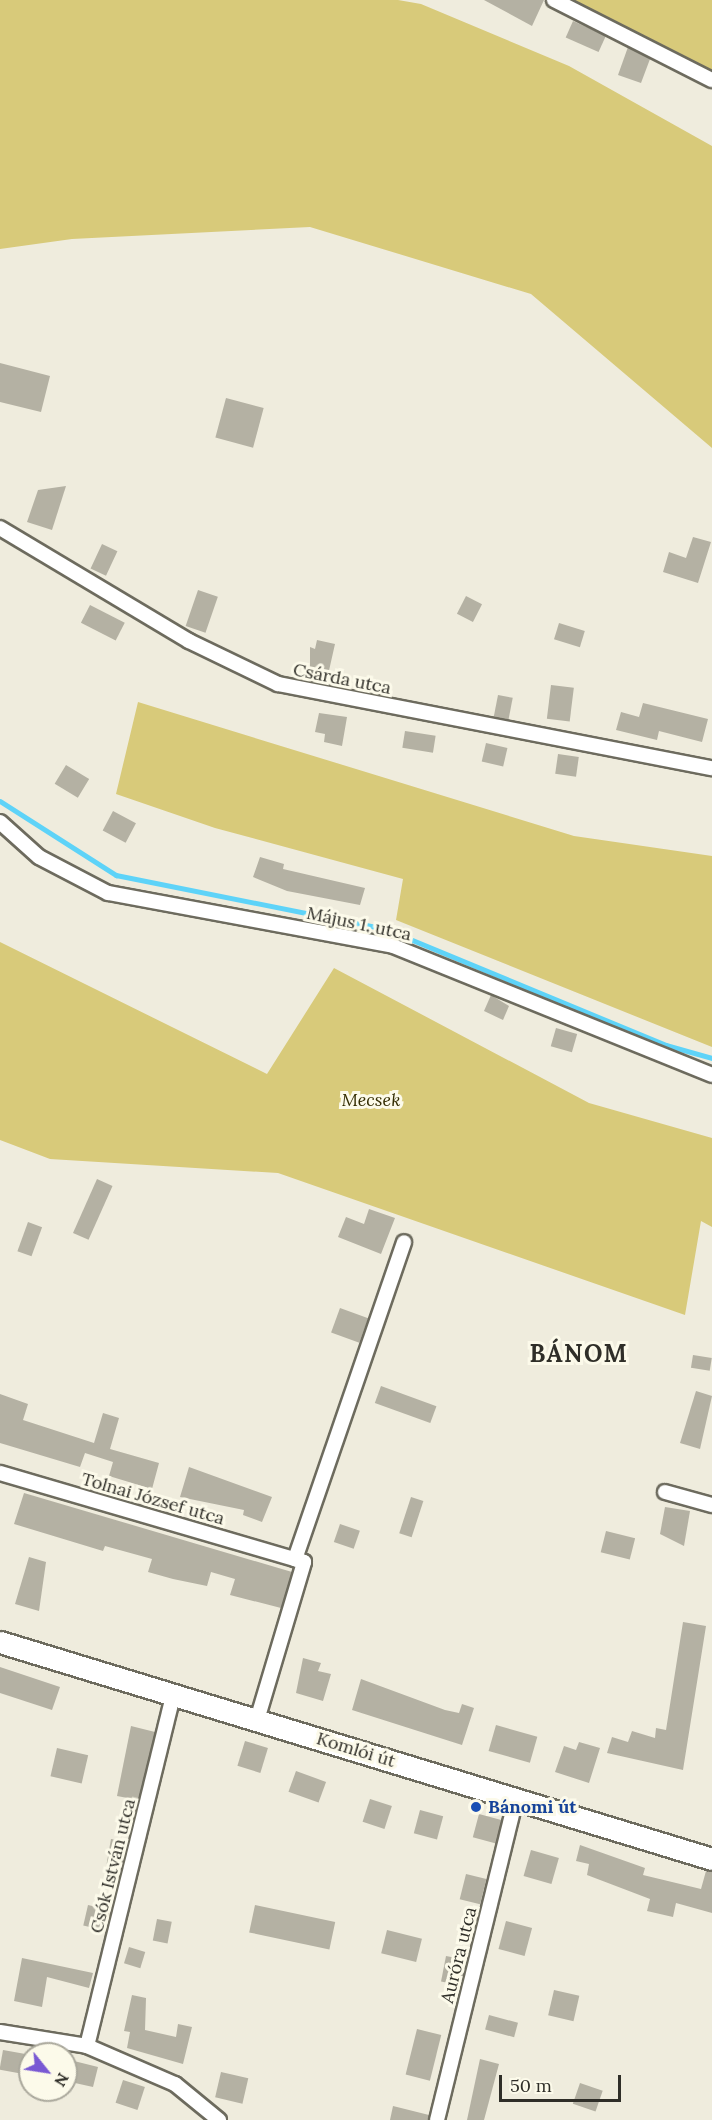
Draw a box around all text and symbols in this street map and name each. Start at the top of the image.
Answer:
street label: Csárda utca [291,659,393,699]
street label: Május 1. utca [305,902,413,946]
park label: Mecsek [341,1089,401,1111]
district label: BÁNOM [530,1340,628,1368]
street label: Tolnai József utca [79,1468,227,1530]
street label: Komlói út [314,1728,398,1772]
place label: Bánomi út [488,1796,577,1818]
street label: Csók István utca [86,1797,140,1935]
marker: Bánomi út [469,1800,483,1814]
street label: Auróra utca [437,1905,481,2005]
north arrow [18,2042,78,2102]
scale bar [502,2063,624,2101]
text: N [50,2070,74,2090]
text: 50 m [510,2074,552,2097]

